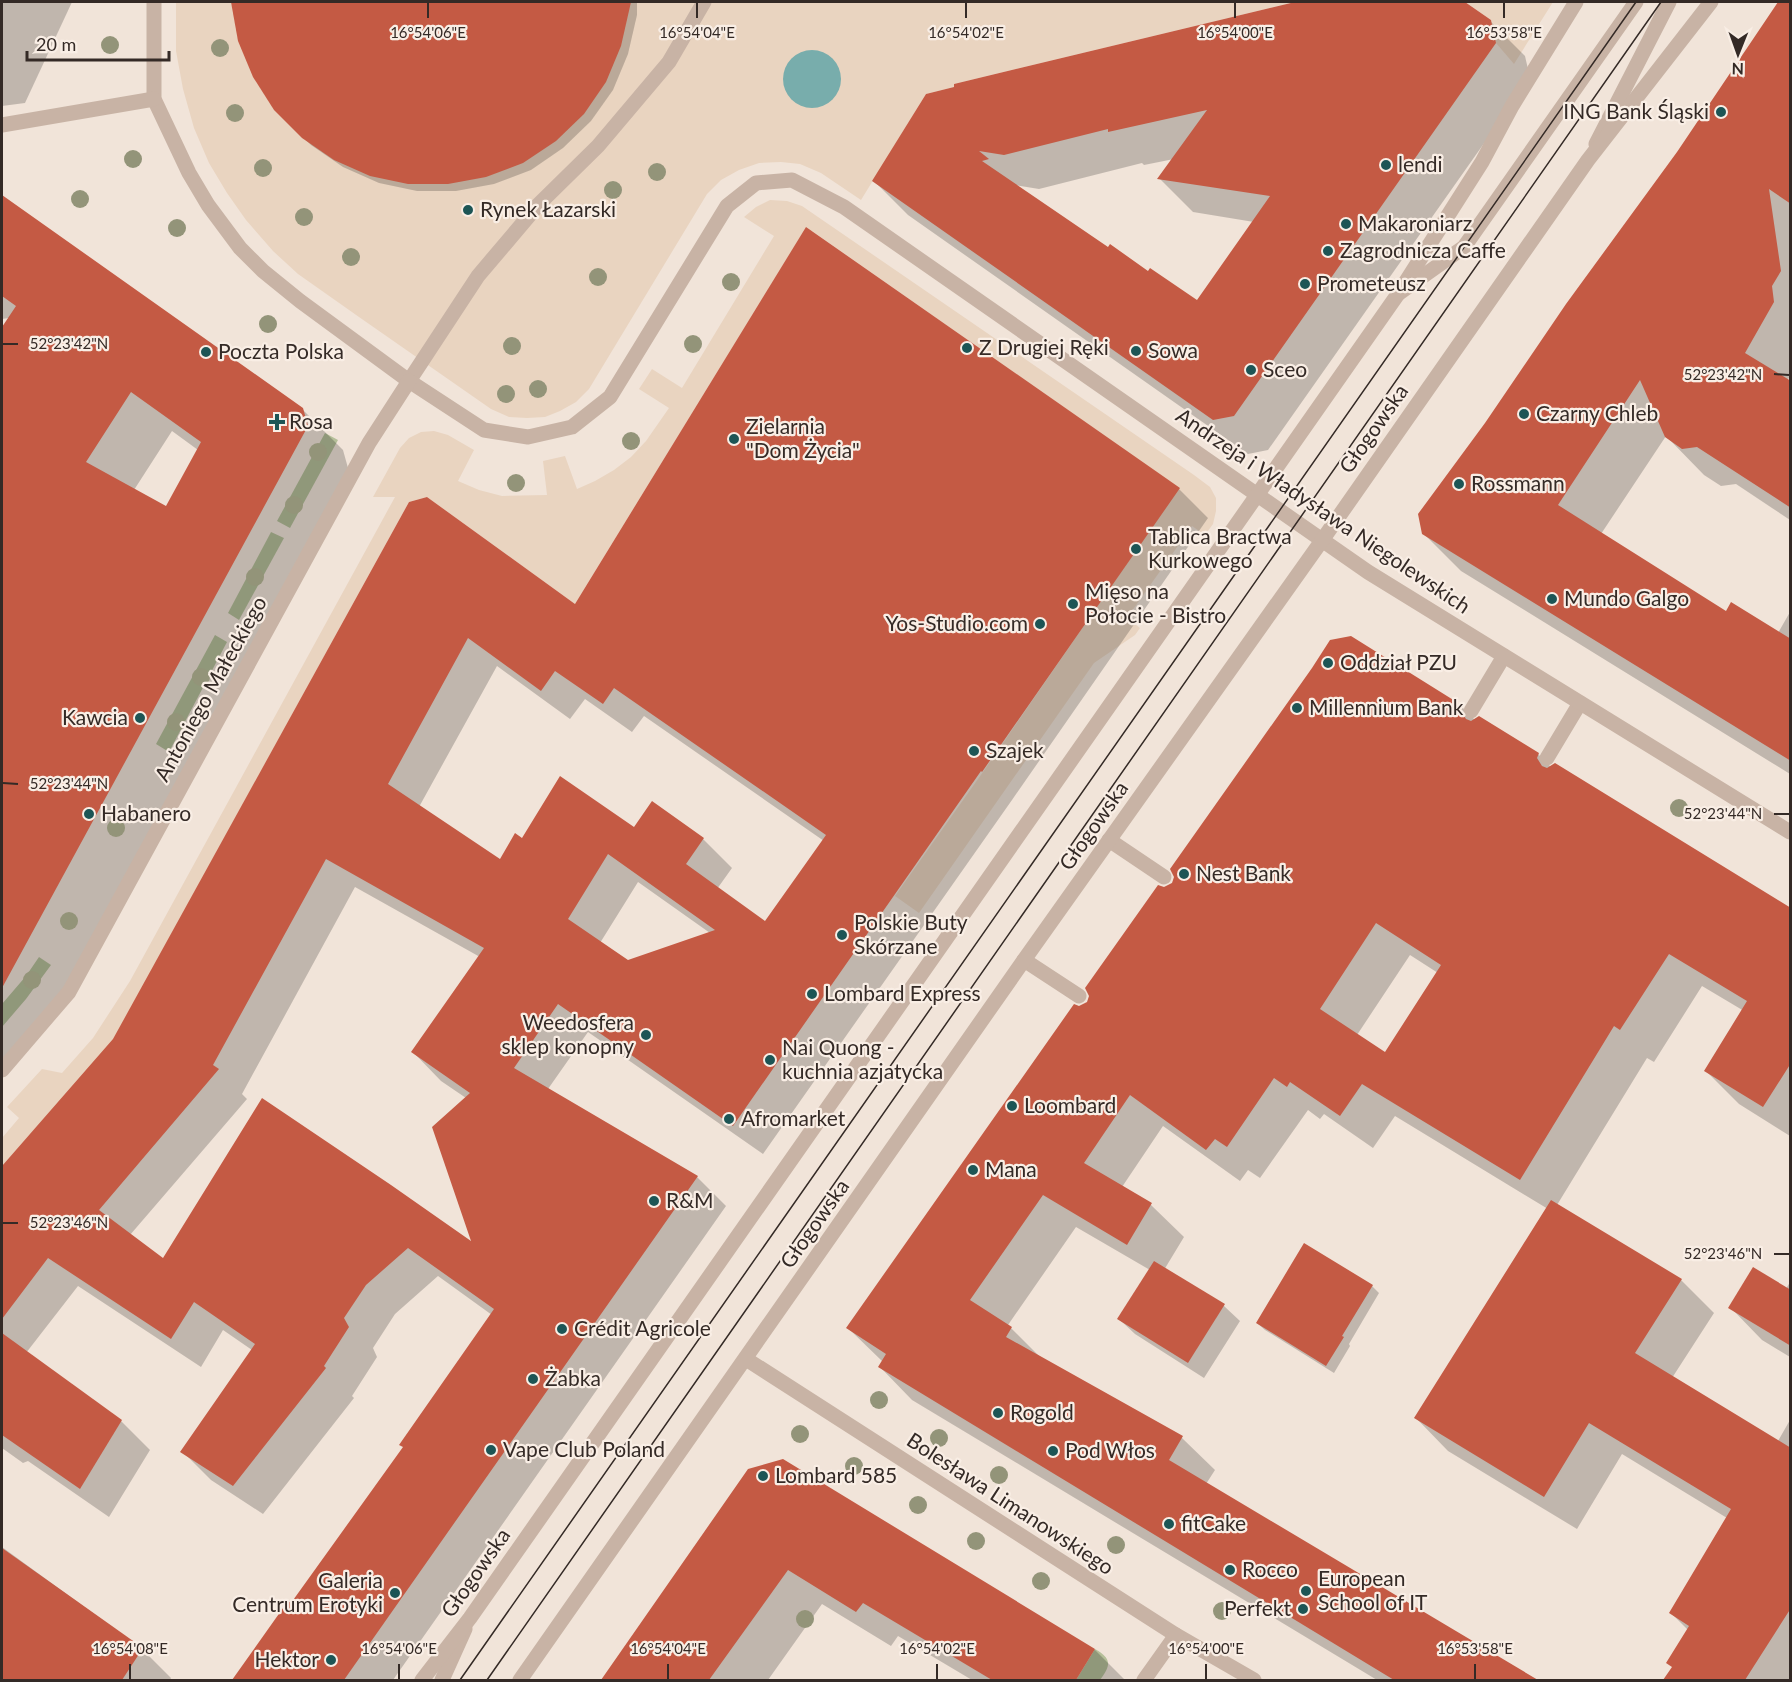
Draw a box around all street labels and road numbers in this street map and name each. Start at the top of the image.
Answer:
street label: Głogowska [1333,379,1412,477]
street label: Andrzeja i Władysława Niegolewskich [1172,402,1476,618]
street label: Antoniego Małeckiego [148,591,271,785]
street label: Głogowska [1053,776,1132,874]
street label: Głogowska [774,1174,853,1272]
street label: Bolesława Limanowskiego [903,1427,1119,1579]
street label: Głogowska [435,1523,514,1621]

